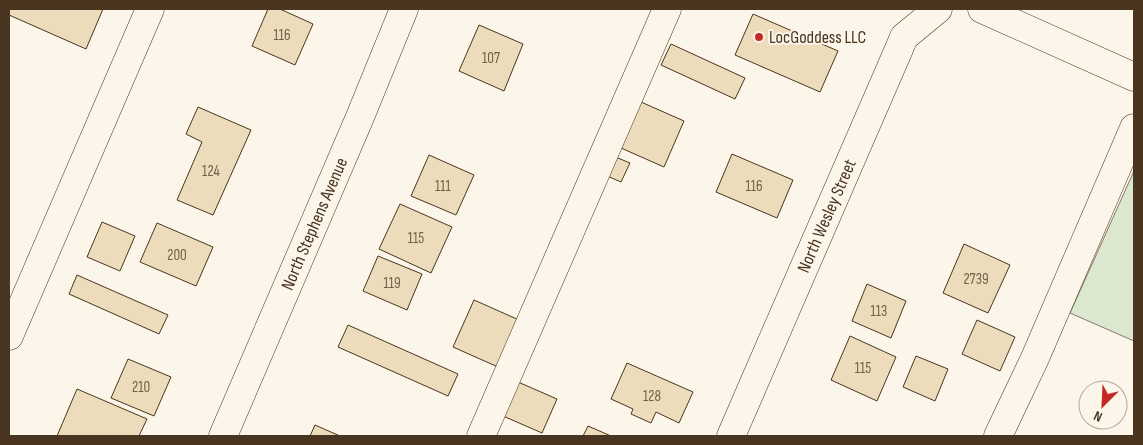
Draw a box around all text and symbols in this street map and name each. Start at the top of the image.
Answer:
house number: 116 [273,26,291,45]
place label: LocGoddess LLC [769,27,866,48]
marker: LocGoddess LLC [753,31,765,43]
house number: 107 [482,49,500,68]
street label: North Stephens Avenue [277,155,352,293]
street label: North Wesley Street [793,156,861,276]
house number: 124 [202,162,220,181]
house number: 111 [435,177,452,196]
house number: 116 [745,177,763,196]
house number: 115 [408,229,424,248]
house number: 200 [167,246,187,265]
house number: 2739 [963,270,989,289]
house number: 119 [383,274,401,293]
house number: 113 [871,302,887,321]
house number: 115 [855,359,871,378]
house number: 210 [132,378,150,397]
north arrow [1078,380,1128,430]
house number: 128 [643,387,661,406]
text: N [1091,407,1105,426]

